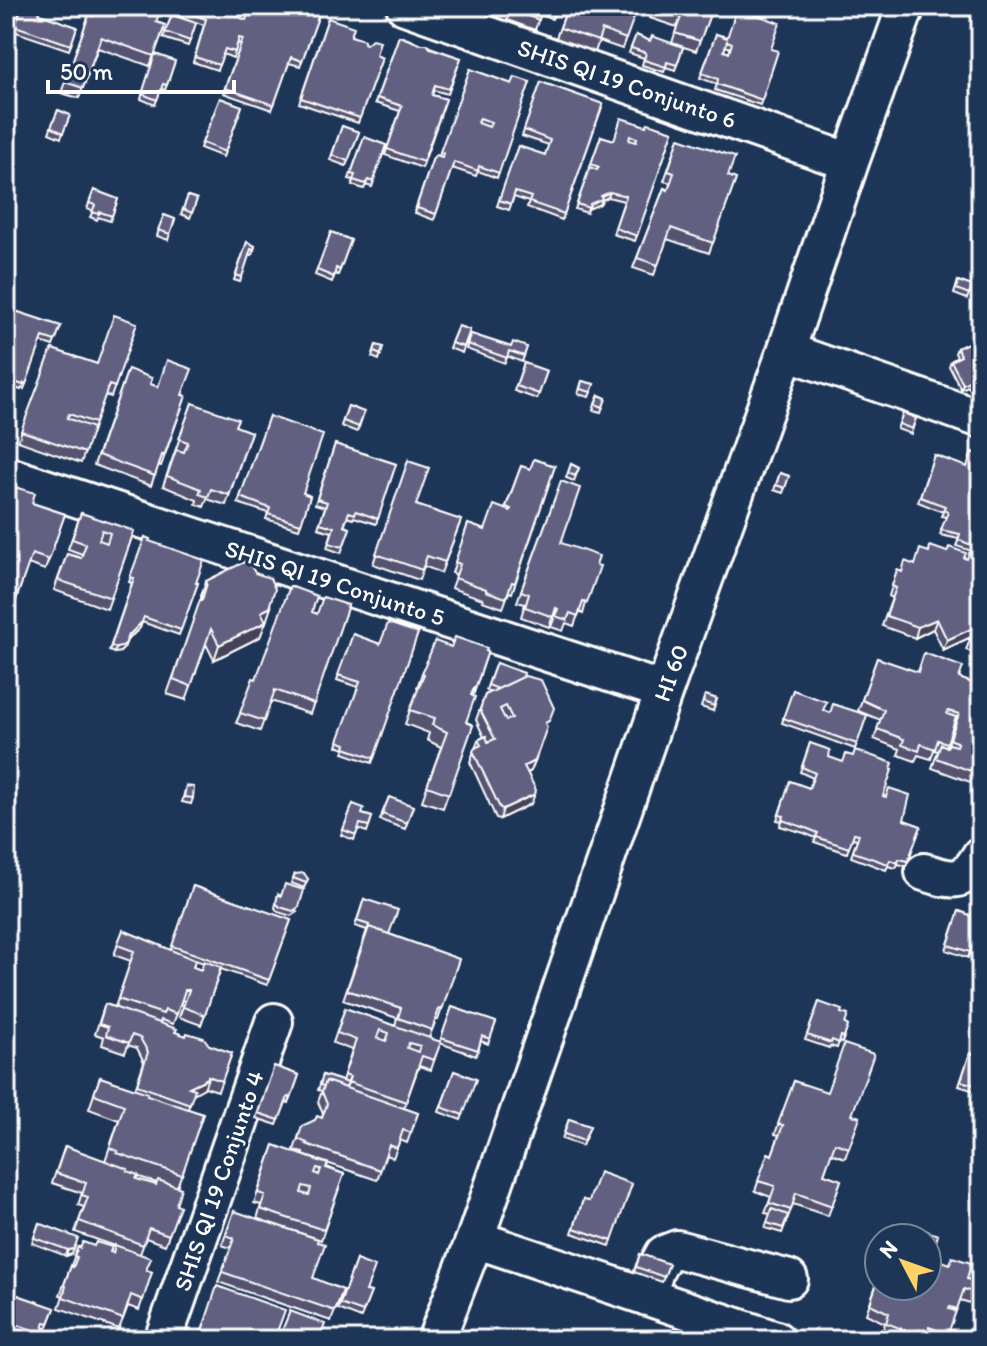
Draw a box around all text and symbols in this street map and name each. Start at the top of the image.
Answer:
street label: SHIS QI 19 Conjunto 6 [514,32,740,135]
scale bar [48,44,234,94]
text: 50 m [60,57,113,86]
street label: SHIS QI 19 Conjunto 5 [222,533,449,632]
street label: HI 60 [647,640,694,705]
street label: SHIS QI 19 Conjunto 4 [167,1067,270,1295]
north arrow [863,1222,943,1302]
text: N [873,1235,903,1264]

